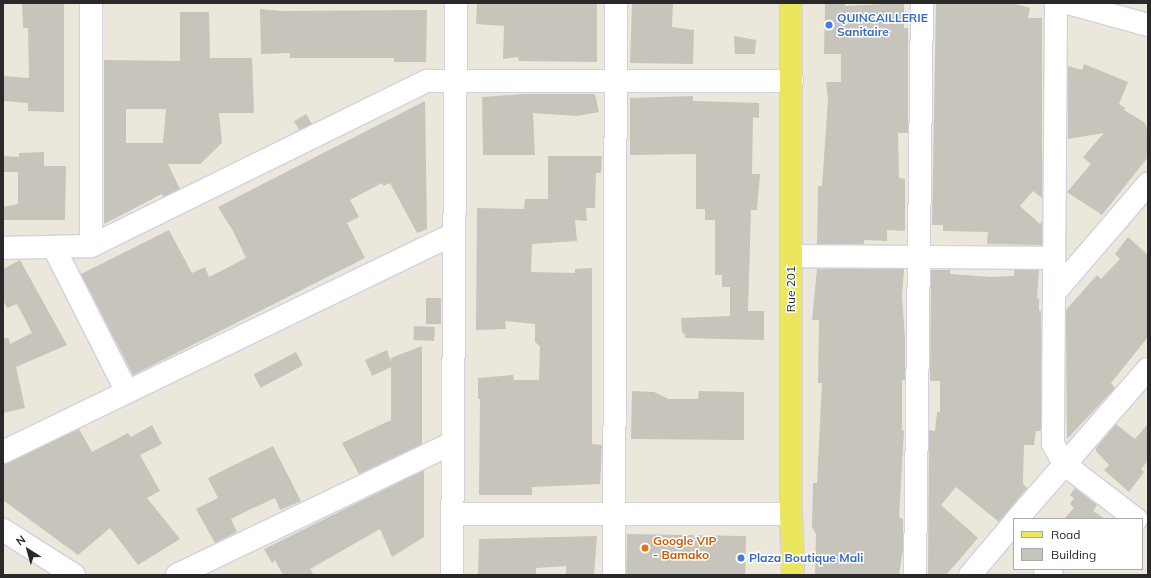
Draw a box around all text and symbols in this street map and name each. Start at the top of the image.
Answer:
place label: QUINCAILLERIE Sanitaire [837,11,928,39]
marker: QUINCAILLERIE Sanitaire [824,20,834,30]
street label: Rue 201 [784,266,798,312]
legend [1013,518,1143,570]
text: Road [1051,527,1080,542]
north arrow [8,530,48,570]
text: N [13,532,28,549]
place label: Google VIP - Bamako [653,534,717,562]
marker: Google VIP - Bamako [640,543,650,553]
text: Building [1051,547,1096,562]
place label: Plaza Boutique Mali [749,551,863,565]
marker: Plaza Boutique Mali [736,553,746,563]

